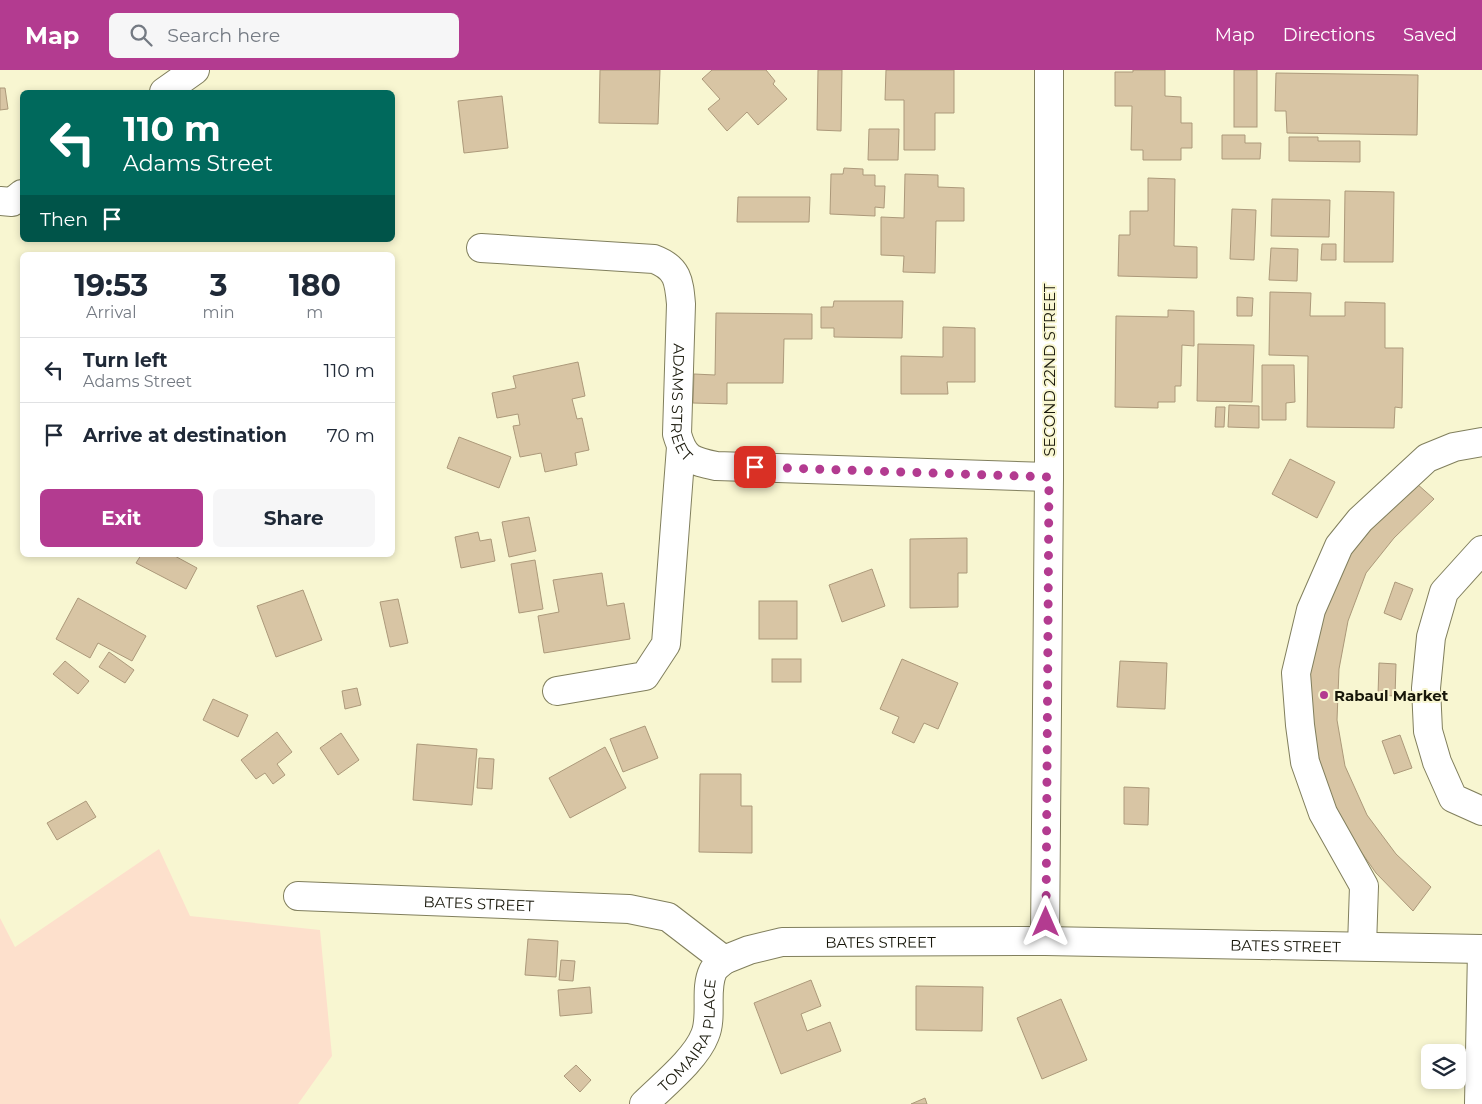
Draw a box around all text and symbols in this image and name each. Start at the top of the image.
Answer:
search box [109,13,459,58]
text: Map [25,21,79,50]
icon: search [127,21,155,49]
text: Search here [167,24,280,47]
text: Map [1215,24,1255,46]
text: Directions [1283,24,1375,46]
text: Saved [1403,24,1457,46]
text: 110 m [123,107,221,150]
icon: left [40,110,105,175]
text: Adams Street [123,150,273,177]
icon: arrive [98,205,126,233]
text: Then [40,208,88,231]
text: 19:53 [74,267,148,304]
text: 3 [210,267,228,304]
text: 180 [289,267,341,304]
street label: SECOND 22ND STREET [1040,283,1059,457]
text: Arrival [86,303,137,322]
text: min [203,303,235,322]
text: m [306,303,323,322]
street label: ADAMS STREET [668,343,697,465]
text: Turn left [83,349,168,372]
icon: left [40,356,68,384]
text: 110 m [324,359,375,382]
text: Adams Street [83,372,192,391]
icon: arrive [40,421,68,449]
text: Arrive at destination [83,424,287,447]
text: 70 m [326,424,375,447]
pin [734,446,776,488]
icon: arrive [741,453,769,481]
button: Exit [40,489,203,547]
button: Share [213,489,375,547]
place label: Rabaul Market [1334,686,1449,705]
marker: Rabaul Market [1318,689,1330,701]
street label: BATES STREET [423,891,535,915]
position arrow [1019,895,1071,947]
street label: BATES STREET [825,932,936,951]
street label: BATES STREET [1230,935,1341,956]
street label: TOMAIRA PLACE [654,977,719,1096]
map controls [1421,1044,1466,1089]
button: layers [1421,1044,1466,1089]

